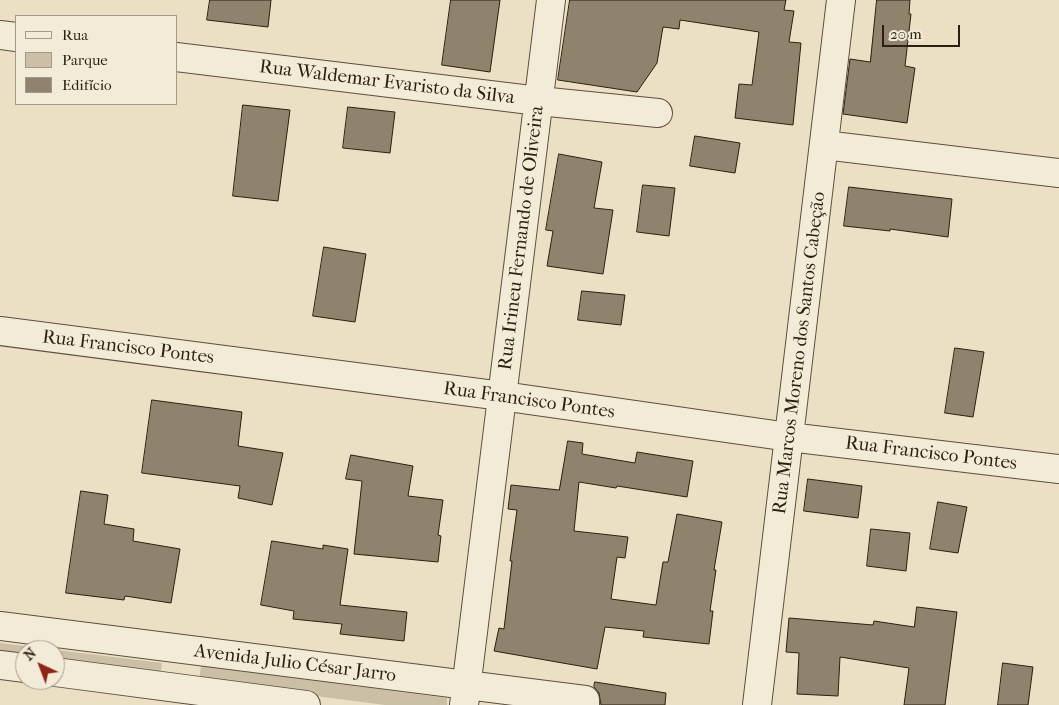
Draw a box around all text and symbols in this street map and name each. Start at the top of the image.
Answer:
legend [15,15,178,105]
scale bar [884,15,962,47]
text: 20 m [890,25,922,43]
text: Rua [62,26,88,44]
text: Parque [62,51,108,69]
street label: Rua Waldemar Evaristo da Silva [258,56,516,110]
text: Edifício [62,76,112,94]
street label: Rua Irineu Fernando de Oliveira [494,105,550,371]
street label: Rua Marcos Moreno dos Santos Cabeção [769,190,831,516]
street label: Rua Francisco Pontes [41,326,215,370]
street label: Rua Francisco Pontes [442,378,616,424]
street label: Rua Francisco Pontes [844,432,1018,476]
north arrow [15,640,65,690]
street label: Avenida Julio César Jarro [193,640,397,688]
text: N [20,645,40,664]

